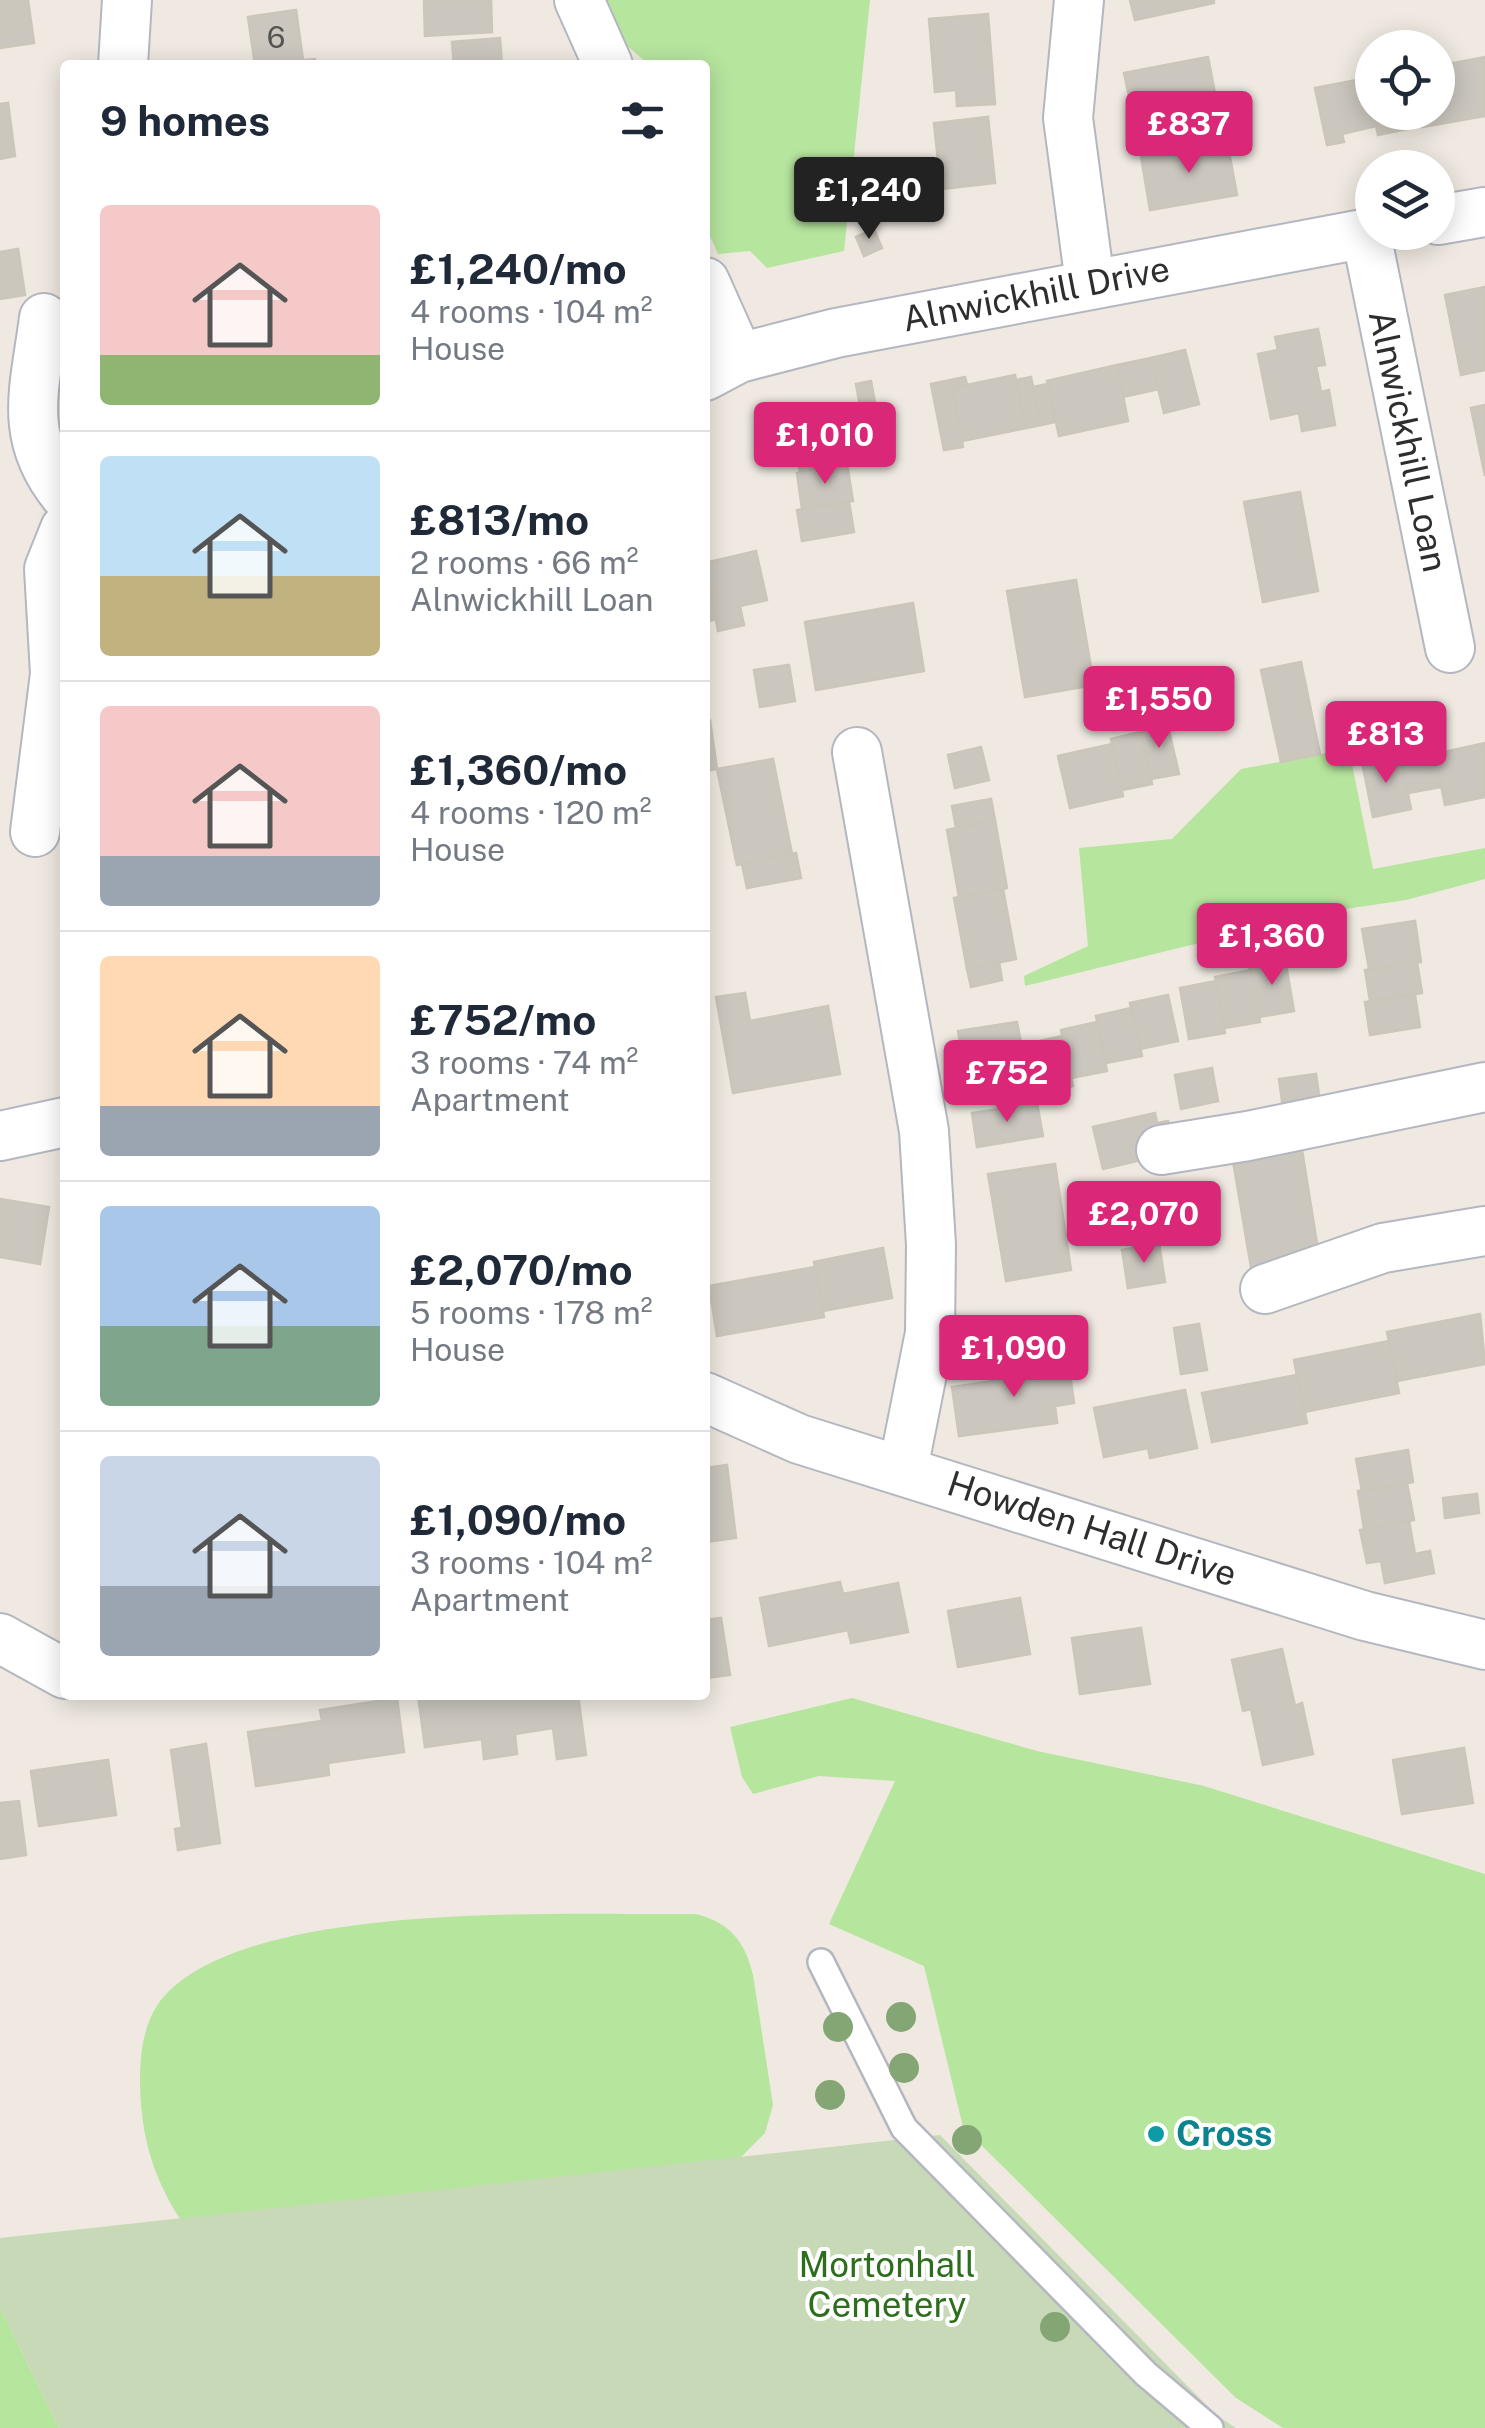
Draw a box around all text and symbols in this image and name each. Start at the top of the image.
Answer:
house number: 6 [267,19,285,55]
map controls [1355,30,1455,250]
button: locate [1355,30,1455,130]
pin: £837 [1130,91,1248,176]
icon: filters [615,93,670,148]
text: 9 homes [100,96,270,145]
text: £837 [1148,105,1230,142]
button: layers [1355,150,1455,250]
pin: £1,240 [788,157,950,242]
text: £1,240 [816,171,922,208]
text: £1,240/mo [410,244,627,293]
icon: home [180,245,300,365]
street label: Alnwickhill Drive [899,248,1173,340]
text: 4 rooms · 104 m² [410,293,653,330]
street label: Alnwickhill Loan [1361,306,1456,575]
text: House [410,330,505,367]
pin: £1,010 [744,402,906,487]
text: £1,010 [776,416,874,453]
text: £813/mo [410,495,589,544]
icon: home [180,496,300,616]
text: 2 rooms · 66 m² [410,544,638,581]
text: Alnwickhill Loan [410,581,653,618]
pin: £1,550 [1078,666,1240,751]
text: £1,550 [1105,680,1213,717]
pin: £813 [1327,701,1445,786]
text: £813 [1347,715,1425,752]
text: £1,360/mo [410,745,627,794]
icon: home [180,746,300,866]
text: 4 rooms · 120 m² [410,794,652,831]
text: House [410,831,505,868]
pin: £1,360 [1191,903,1353,988]
text: £1,360 [1219,917,1325,954]
text: £752/mo [410,995,596,1044]
icon: home [180,996,300,1116]
pin: £752 [948,1040,1066,1125]
text: 3 rooms · 74 m² [410,1044,638,1081]
text: £752 [966,1054,1048,1091]
text: Apartment [410,1081,570,1118]
pin: £2,070 [1063,1181,1225,1266]
text: £2,070 [1089,1195,1199,1232]
text: £2,070/mo [410,1245,633,1294]
icon: home [180,1246,300,1366]
text: 5 rooms · 178 m² [410,1294,653,1331]
pin: £1,090 [933,1315,1095,1400]
text: £1,090 [961,1329,1067,1366]
text: House [410,1331,505,1368]
street label: Howden Hall Drive [942,1462,1242,1595]
text: £1,090/mo [410,1495,626,1544]
icon: home [180,1496,300,1616]
text: 3 rooms · 104 m² [410,1544,653,1581]
text: Apartment [410,1581,570,1618]
place label: Cross [1176,2113,1272,2154]
marker: Cross [1145,2123,1167,2145]
park label: Mortonhall Cemetery [798,2244,976,2325]

